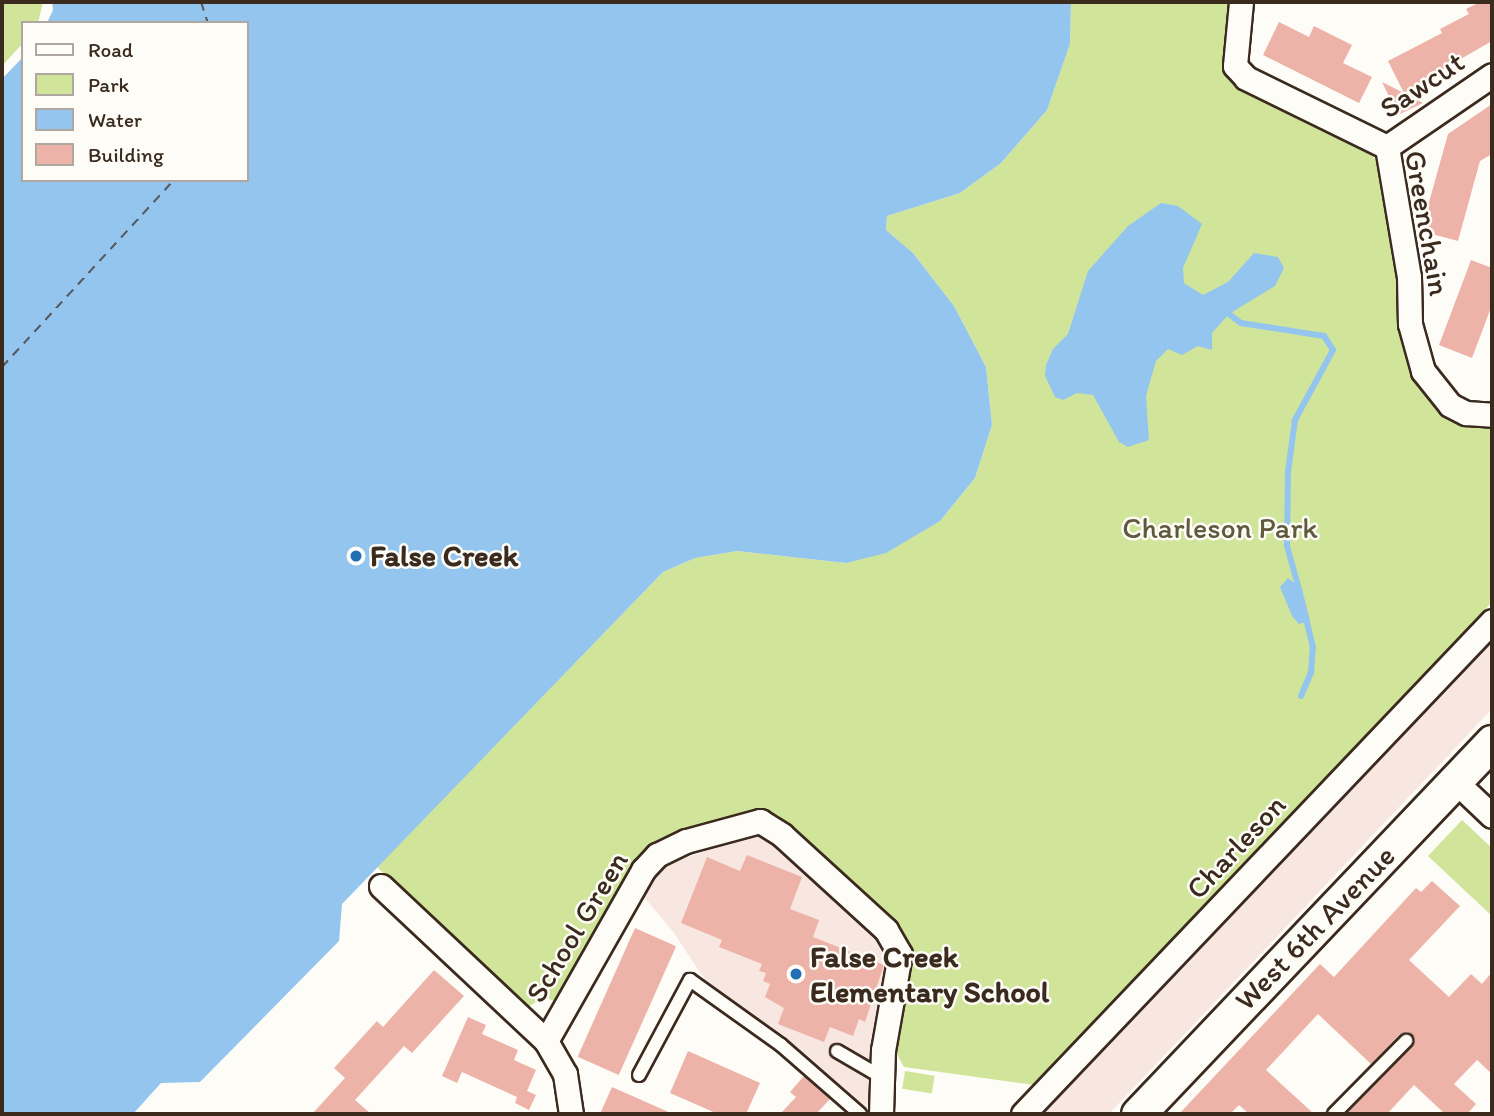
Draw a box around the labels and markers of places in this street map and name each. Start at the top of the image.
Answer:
place label: False Creek [370,538,518,574]
marker: False Creek [348,548,364,564]
place label: False Creek Elementary School [810,939,1049,1010]
marker: False Creek Elementary School [788,966,804,982]

